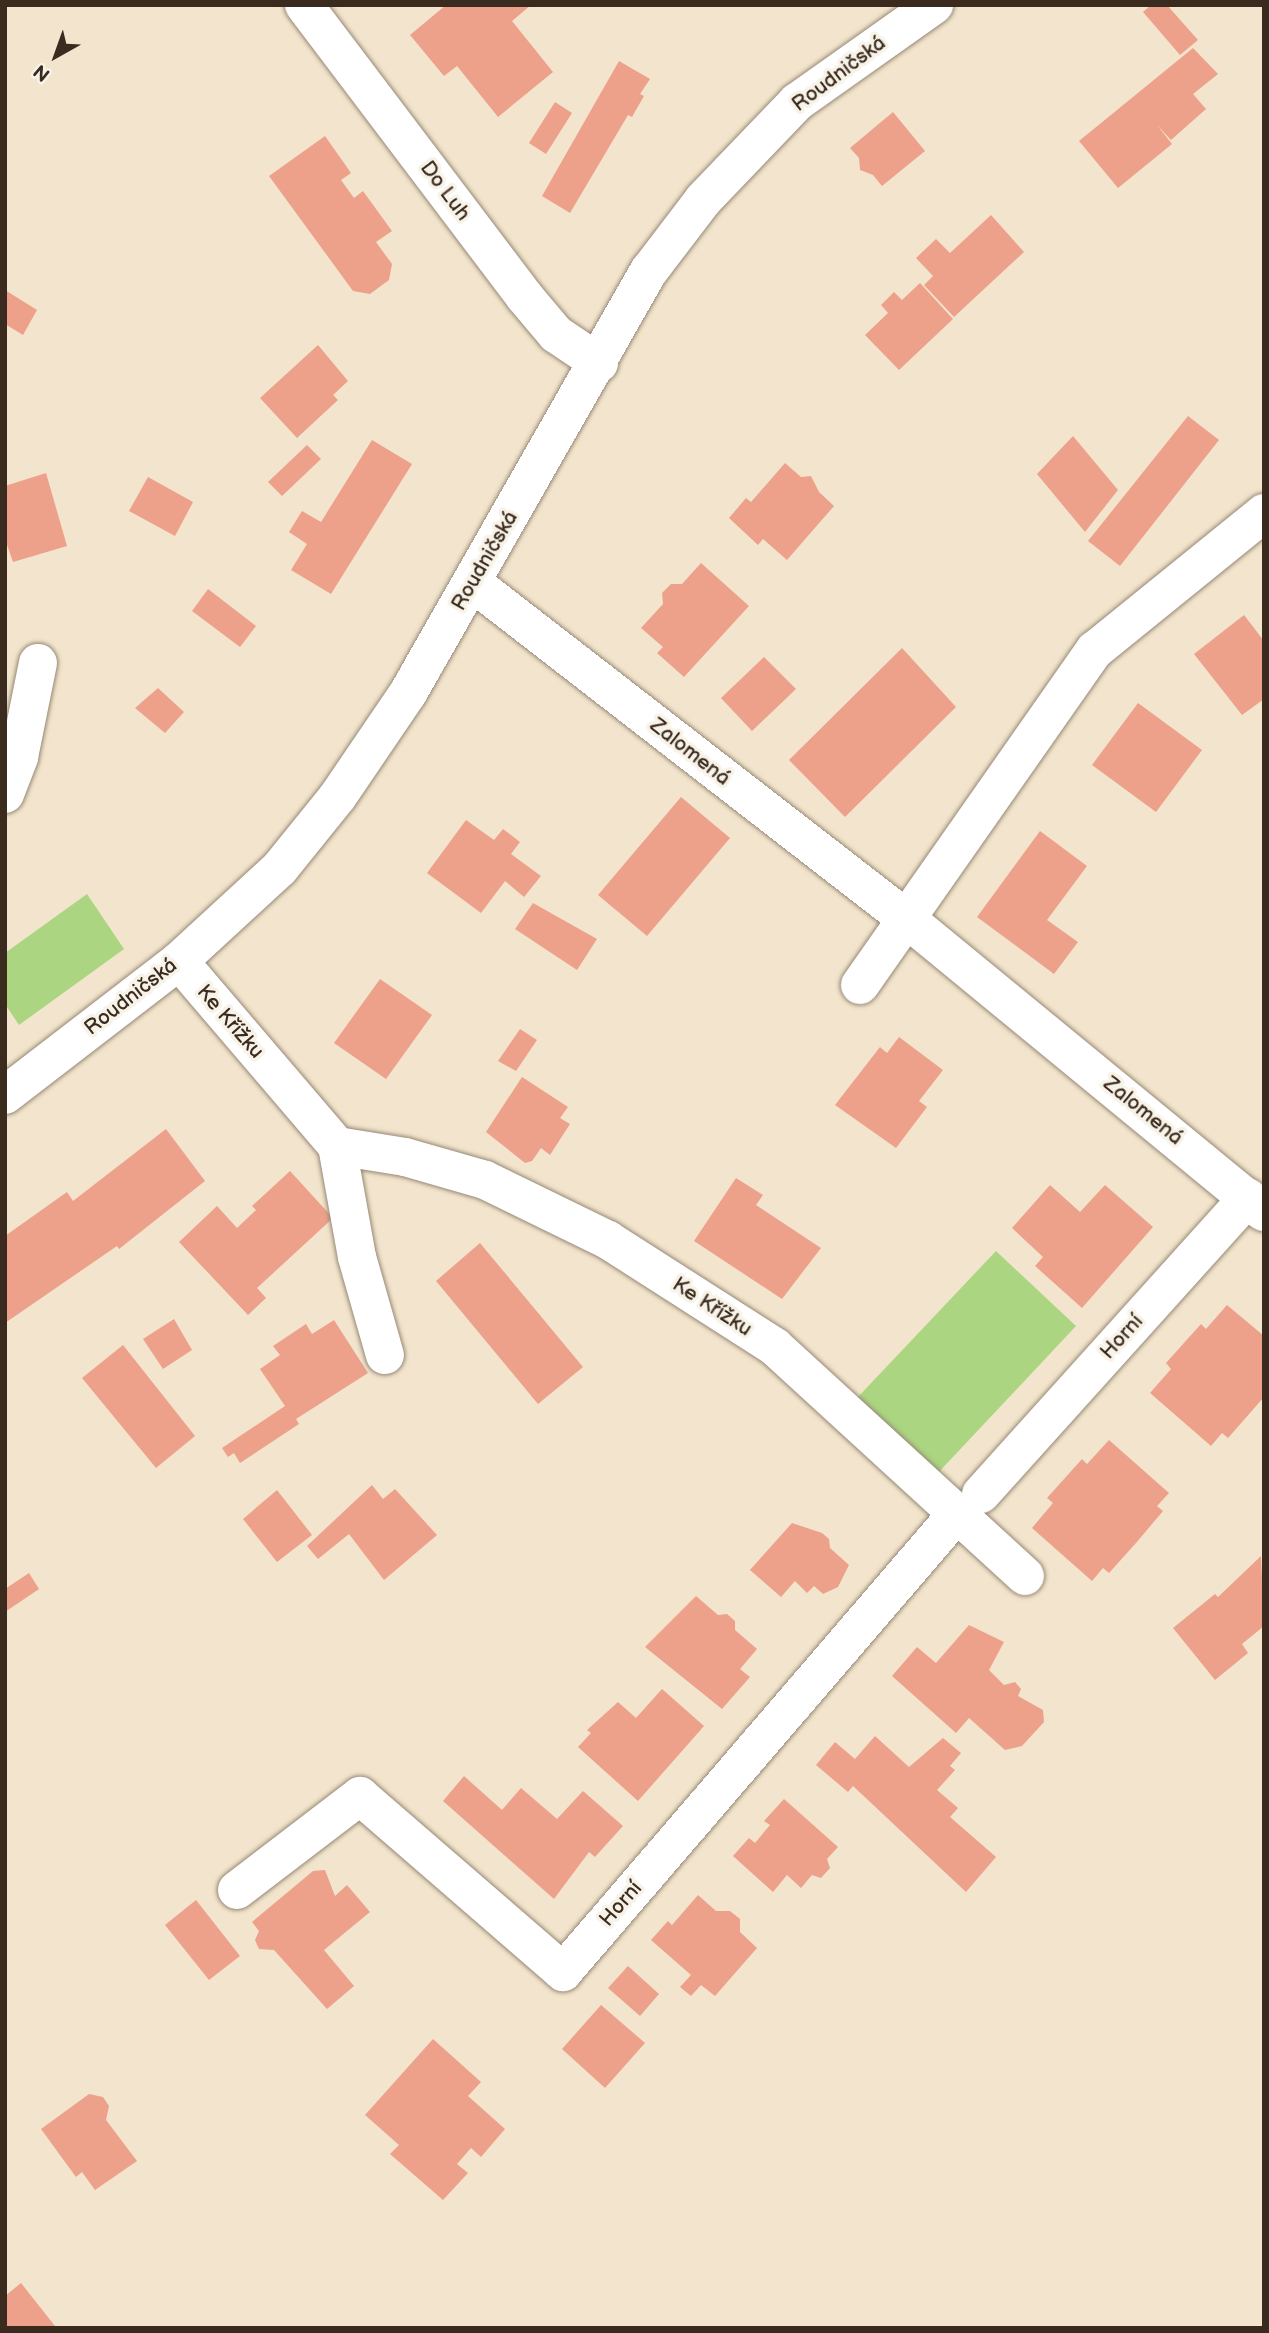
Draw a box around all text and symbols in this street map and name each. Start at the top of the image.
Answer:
north arrow [21,21,91,91]
street label: Roudničská [787,31,891,117]
text: N [29,59,55,86]
street label: Do Luh [414,156,476,226]
street label: Roudničská [446,507,524,615]
street label: Zalomená [645,713,735,791]
street label: Roudničská [80,953,182,1041]
street label: Ke Křížku [191,980,269,1064]
street label: Zalomená [1098,1071,1188,1151]
street label: Ke Křížku [668,1272,756,1342]
street label: Horní [1095,1309,1149,1365]
street label: Horní [595,1876,647,1932]

